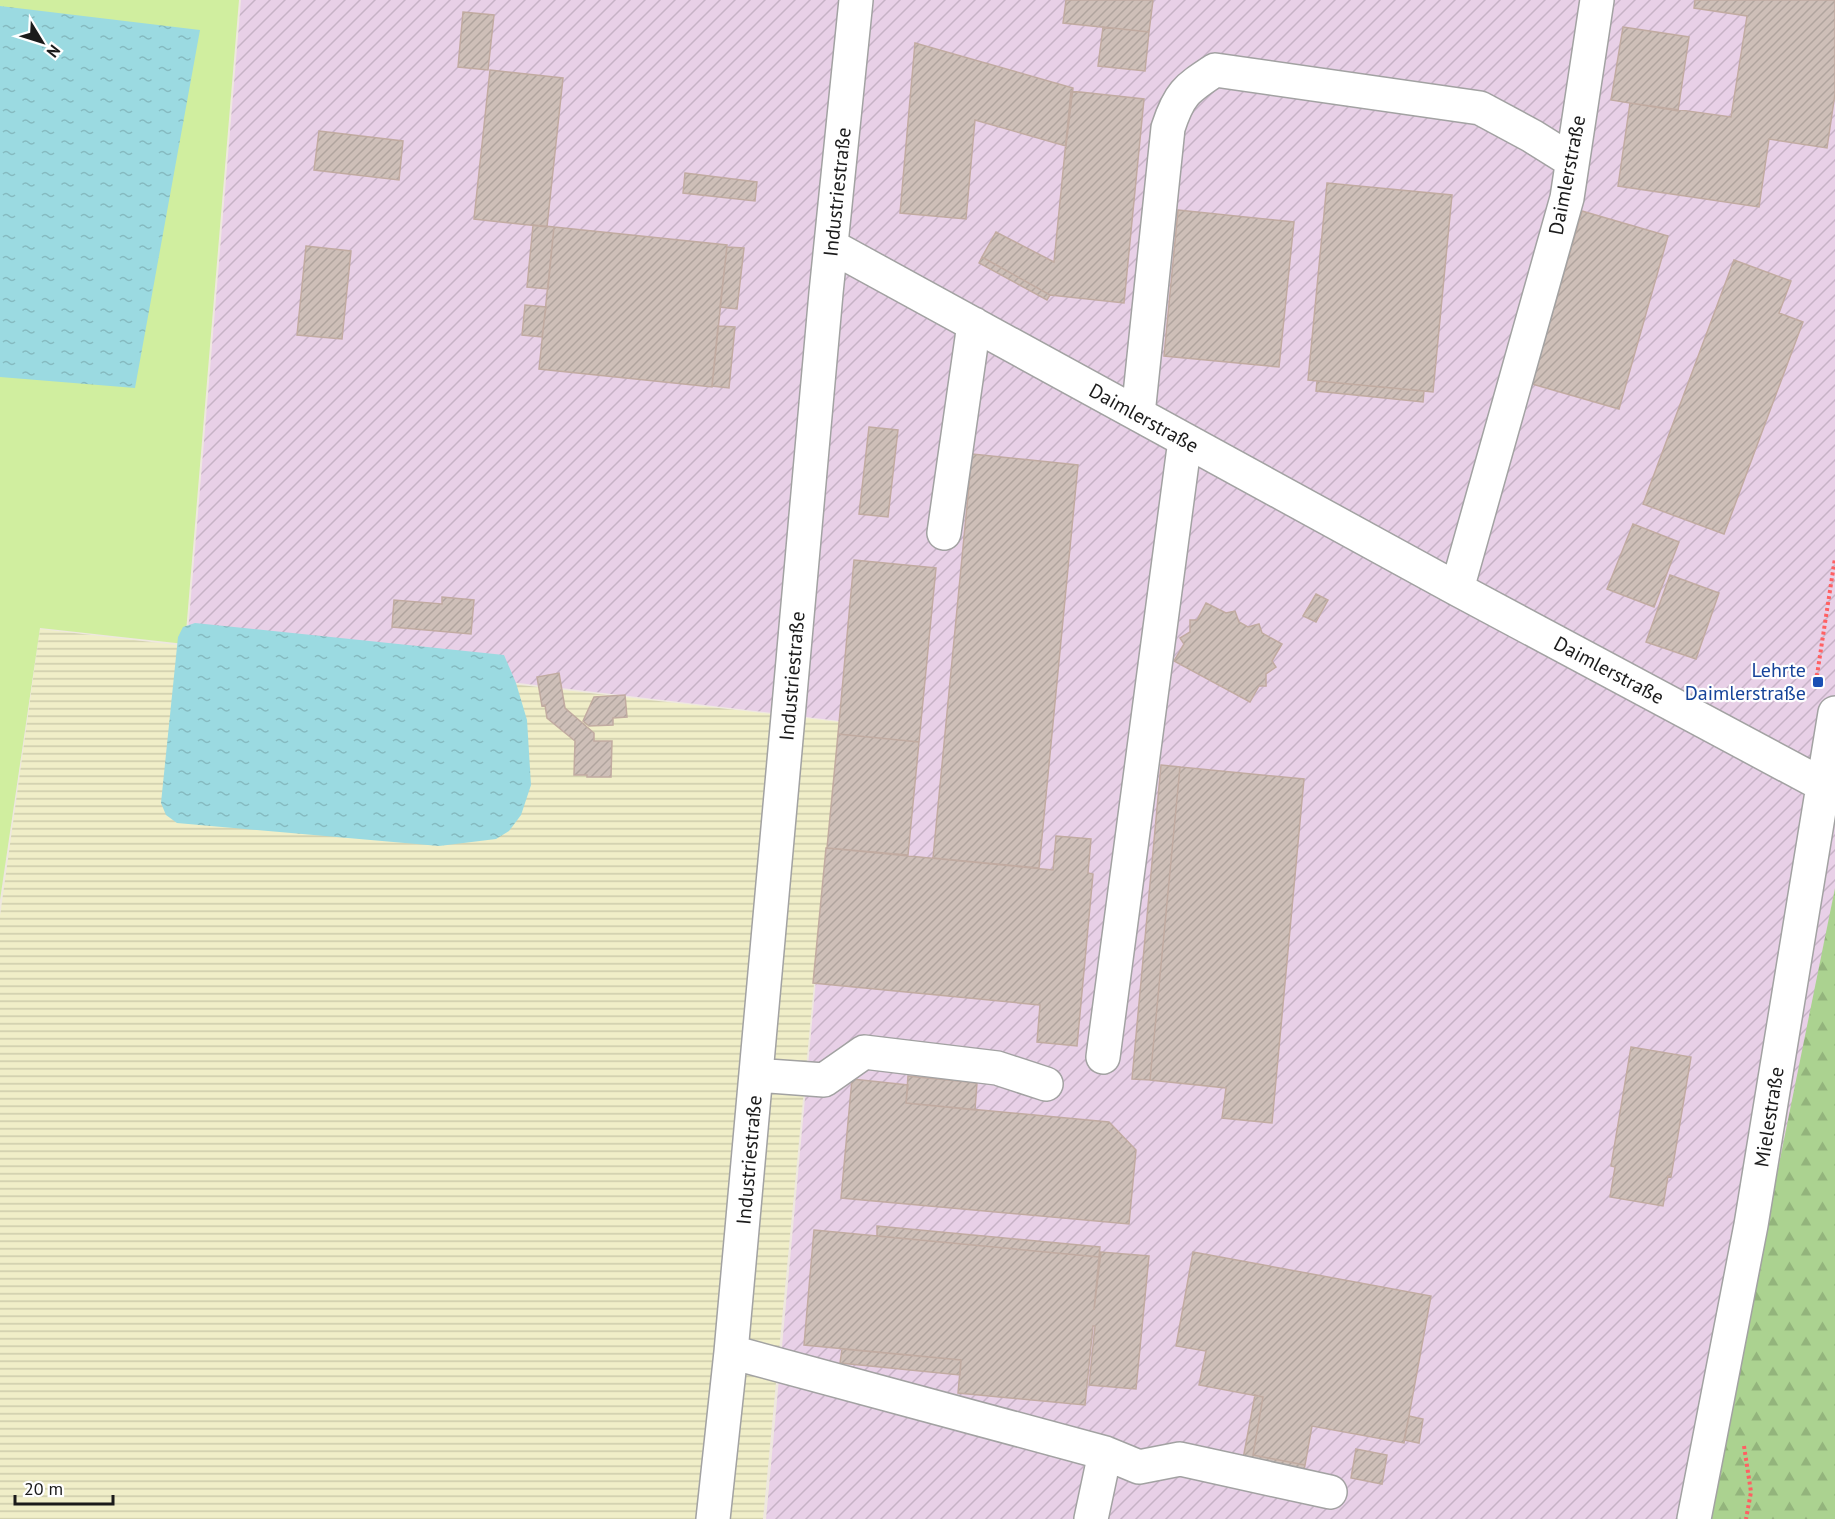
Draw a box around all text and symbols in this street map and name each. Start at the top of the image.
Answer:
north arrow [12,12,72,72]
text: N [43,41,65,62]
street label: Daimlerstraße [1543,113,1591,237]
street label: Industriestraße [817,126,857,258]
street label: Daimlerstraße [1085,377,1203,459]
street label: Industriestraße [773,610,811,742]
street label: Daimlerstraße [1549,630,1669,710]
place label: Lehrte Daimlerstraße [1685,657,1806,706]
marker: Lehrte Daimlerstraße [1811,675,1825,689]
street label: Mielestraße [1748,1065,1790,1169]
street label: Industriestraße [730,1094,768,1226]
scale bar [15,1468,112,1506]
text: 20 m [24,1477,63,1500]

